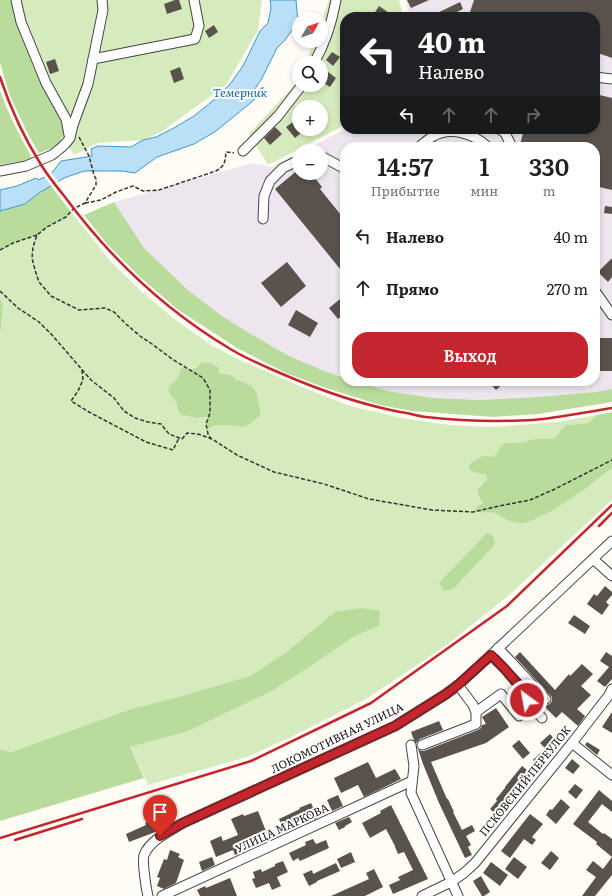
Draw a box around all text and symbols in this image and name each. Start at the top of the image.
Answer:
north arrow [292,12,328,48]
map controls [292,12,328,180]
text: 40 m [418,20,486,62]
icon: left [352,28,404,80]
button: search [292,56,328,92]
text: Налево [418,58,484,85]
water label: Темерник [213,83,267,101]
button: + [292,100,328,136]
icon: left [396,104,418,126]
icon: ahead [438,104,460,126]
icon: ahead [480,104,502,126]
icon: right [522,104,544,126]
button: − [292,144,328,180]
text: 14:57 [377,148,433,183]
text: 1 [479,148,489,183]
text: 330 [529,148,569,183]
text: Прибытие [371,181,440,200]
text: мин [471,181,498,200]
text: m [543,181,555,200]
icon: left [352,225,374,247]
text: Налево [386,225,444,248]
text: 40 m [554,225,588,248]
icon: ahead [352,277,374,299]
text: Прямо [386,277,439,300]
text: 270 m [547,277,588,300]
button: Выход [352,332,588,378]
position arrow [506,679,548,721]
street label: ЛОКОМОТИВНАЯ УЛИЦА [268,698,405,776]
street label: ПСКОВСКИЙ ПЕРЕУЛОК [475,722,574,839]
pin [143,795,177,836]
street label: УЛИЦА МАРКОВА [232,798,331,856]
icon: arrive [149,801,171,823]

